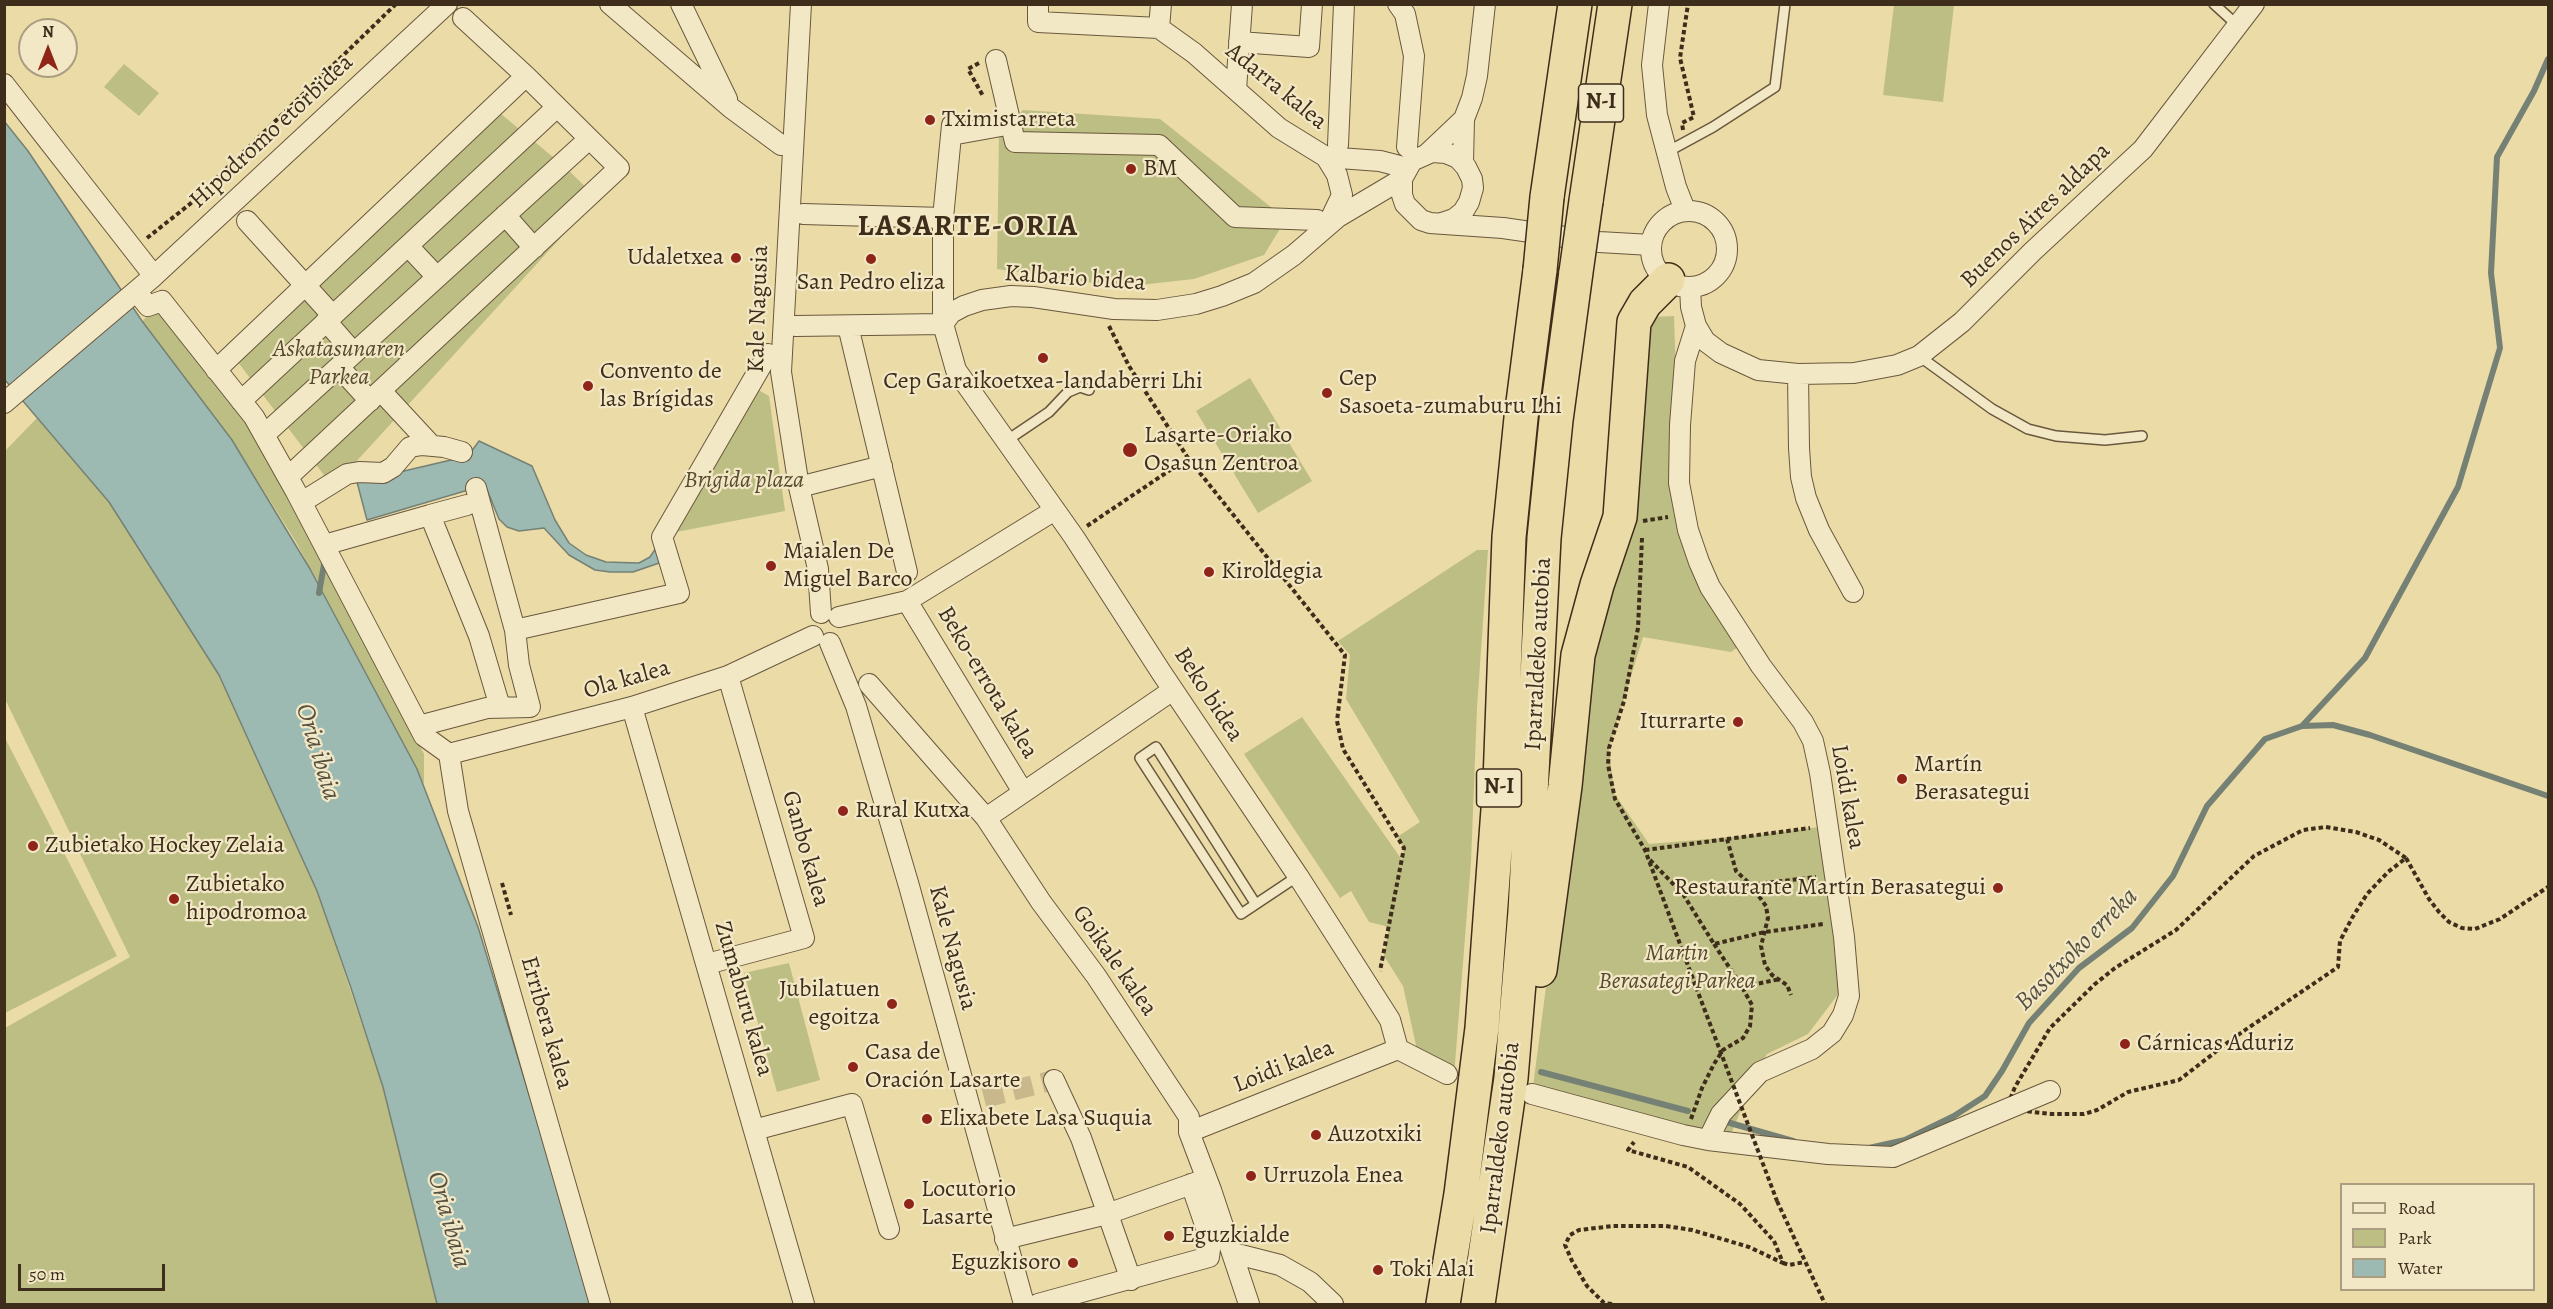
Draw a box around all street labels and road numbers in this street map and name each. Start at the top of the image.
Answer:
street label: Adarra kalea [1219,37,1333,137]
street label: Hipodromo etorbidea [184,49,360,215]
road number: N-I [1578,84,1624,122]
street label: Buenos Aires aldapa [1955,137,2117,295]
street label: Kale Nagusia [742,245,776,373]
street label: Kalbario bidea [1003,260,1147,298]
street label: Iparraldeko autobia [1520,557,1558,751]
street label: Beko-errota kalea [930,602,1044,764]
street label: Beko bidea [1167,642,1249,748]
street label: Ola kalea [580,654,674,706]
street label: Loidi kalea [1824,742,1870,852]
road number: N-I [1476,769,1522,807]
street label: Ganbo kalea [775,788,835,910]
street label: Kale Nagusia [922,882,982,1014]
street label: Goikale kalea [1065,900,1163,1022]
street label: Zumaburu kalea [707,918,779,1080]
street label: Erribera kalea [513,953,579,1093]
street label: Loidi kalea [1230,1034,1338,1100]
street label: Iparraldeko autobia [1475,1040,1527,1236]

